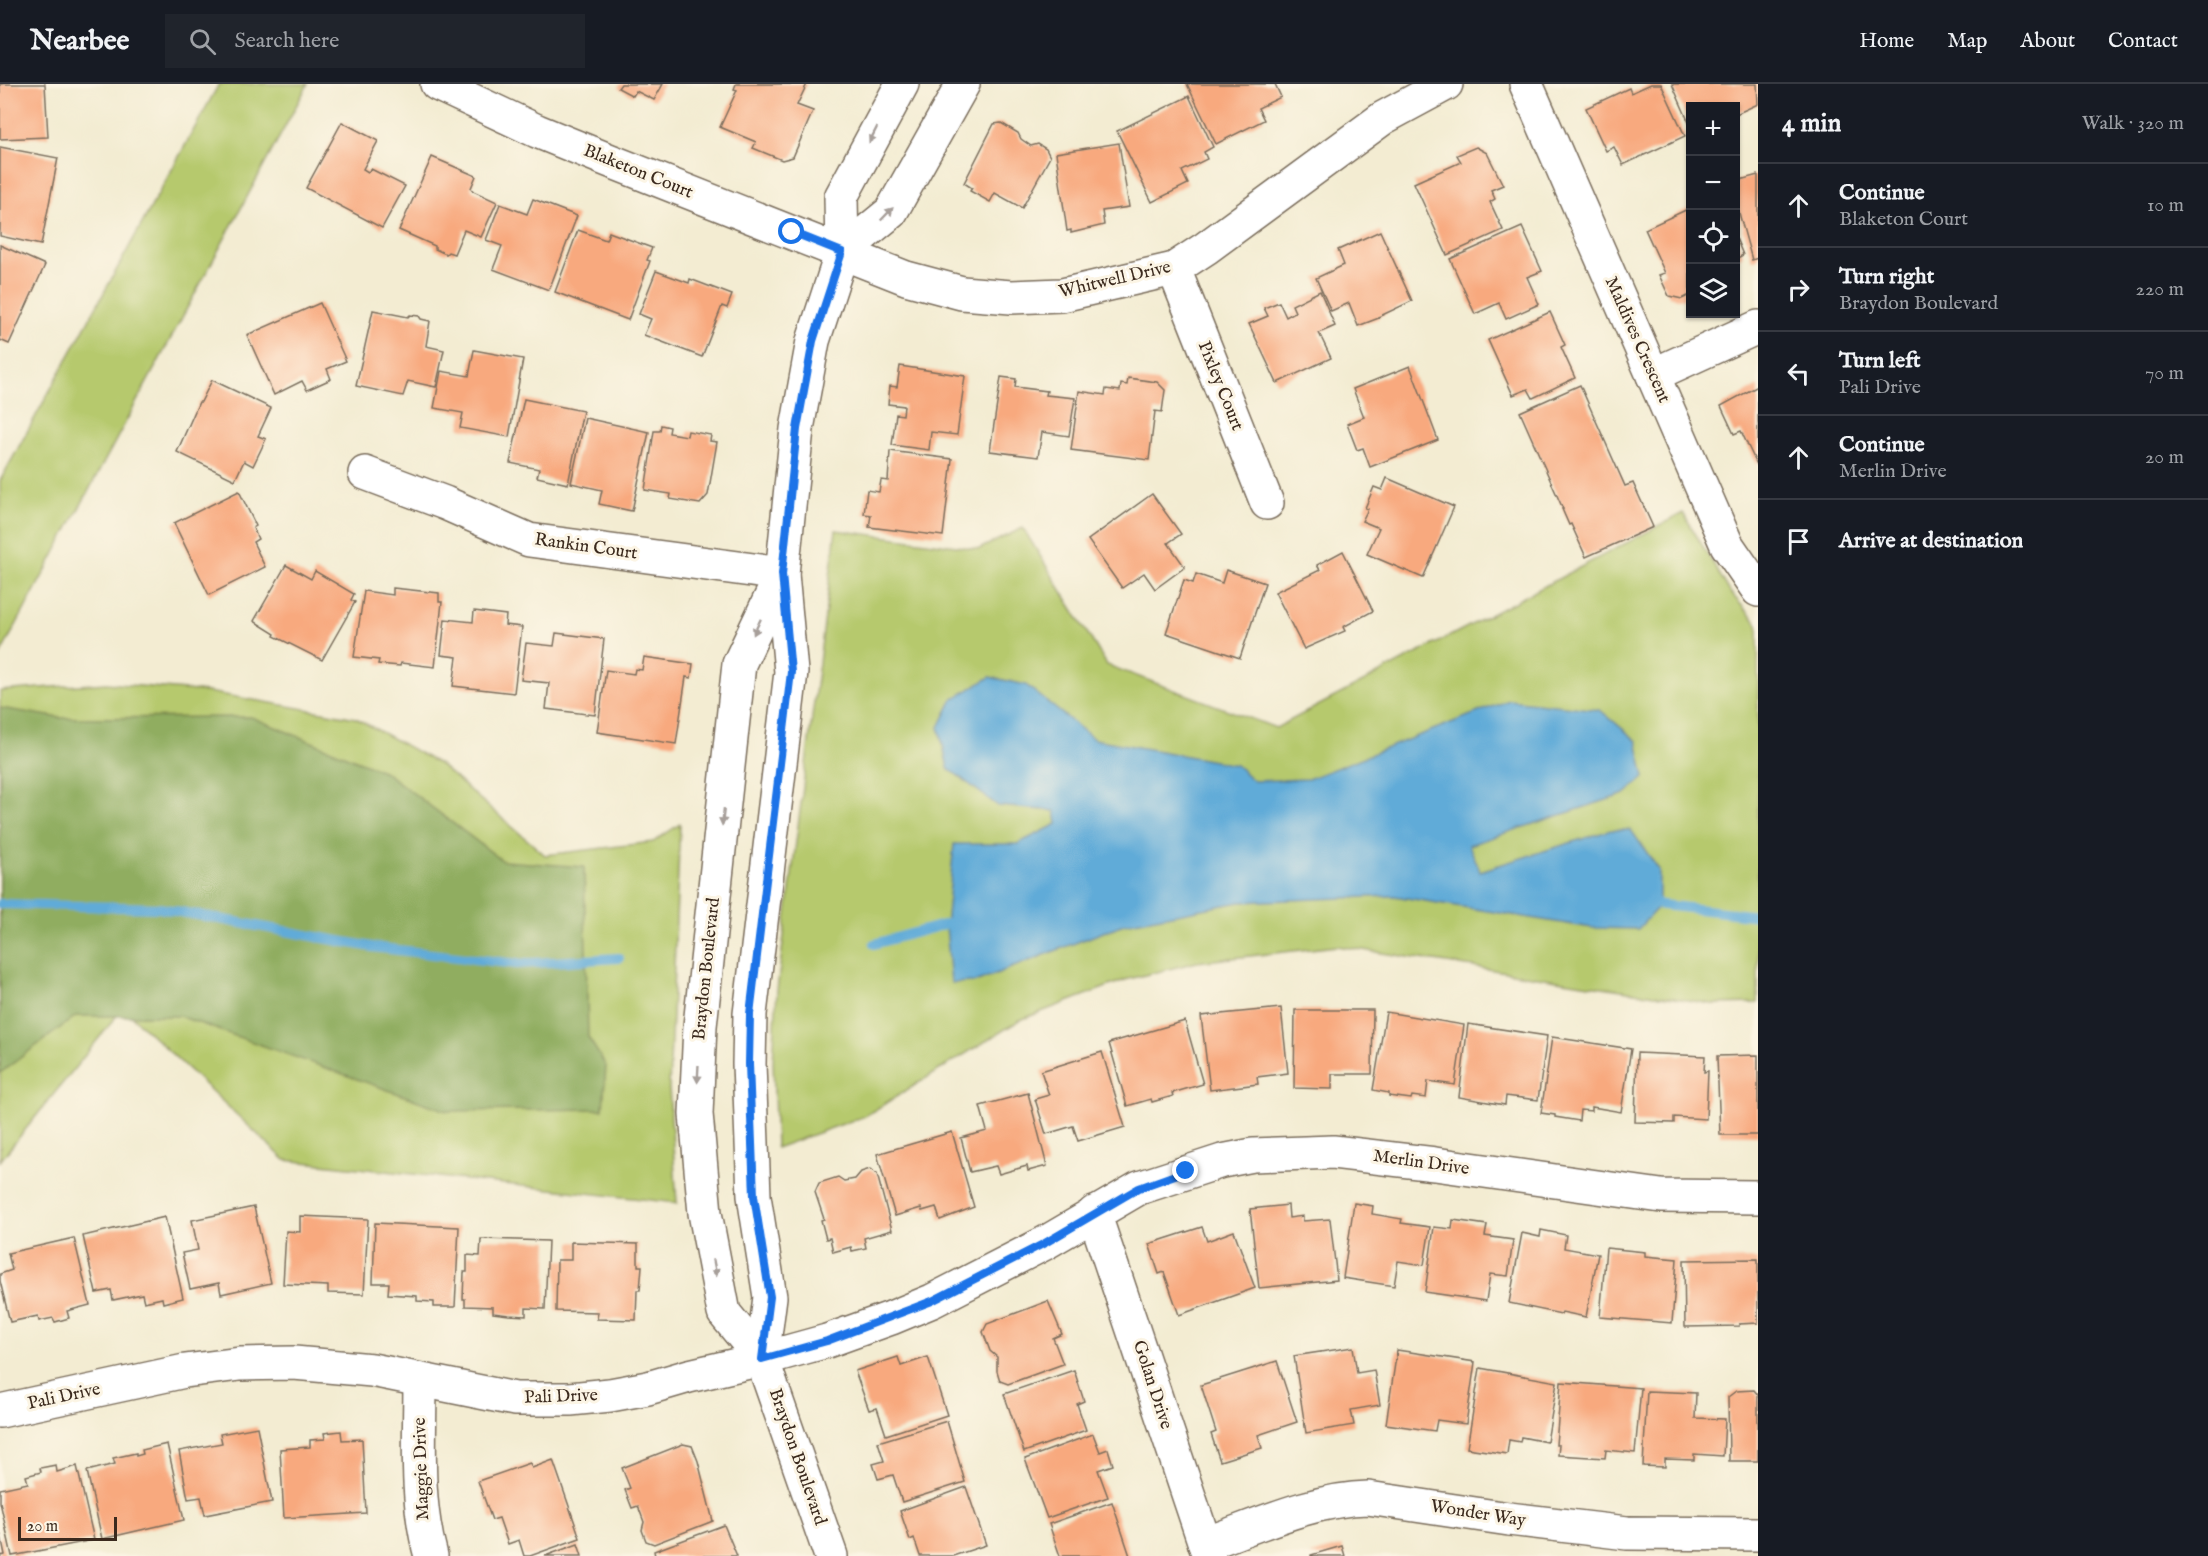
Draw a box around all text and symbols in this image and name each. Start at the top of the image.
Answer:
search box [165,14,585,68]
text: Nearbee [30,24,129,59]
icon: search [186,25,219,58]
text: Search here [234,27,339,55]
text: Home [1859,28,1914,55]
text: Map [1947,28,1987,55]
text: About [2020,28,2075,55]
text: Contact [2108,28,2178,55]
map controls [1686,102,1740,318]
button: + [1686,102,1740,156]
text: 4 min [1782,107,1841,140]
text: Walk · 320 m [2082,111,2184,136]
one-way arrow [869,126,879,144]
street label: Blaketon Court [580,140,696,204]
button: − [1686,156,1740,210]
text: Continue [1839,179,1925,207]
icon: ahead [1782,189,1815,222]
text: 10 m [2147,193,2184,218]
one-way arrow [880,207,894,222]
text: Blaketon Court [1839,207,1968,232]
button: locate [1686,210,1740,264]
route start [778,218,804,244]
street label: Whitwell Drive [1057,256,1173,304]
text: Turn right [1839,263,1934,291]
button: layers [1686,264,1740,318]
street label: Maldives Crescent [1599,273,1675,407]
icon: right [1782,273,1815,306]
text: 220 m [2136,277,2184,302]
text: Braydon Boulevard [1839,291,1998,316]
street label: Pixley Court [1192,338,1248,434]
text: Turn left [1839,347,1921,375]
icon: left [1782,357,1815,390]
text: 70 m [2145,361,2184,386]
text: Pali Drive [1839,375,1921,400]
text: Continue [1839,431,1925,459]
icon: ahead [1782,441,1815,474]
text: 20 m [2145,445,2184,470]
text: Merlin Drive [1839,459,1947,484]
icon: arrive [1782,525,1815,558]
text: Arrive at destination [1839,527,2023,555]
street label: Rankin Court [533,528,639,566]
one-way arrow [752,619,761,636]
one-way arrow [718,808,728,827]
street label: Braydon Boulevard [688,896,726,1041]
one-way arrow [694,1065,703,1084]
street label: Merlin Drive [1371,1145,1471,1181]
route end [1172,1157,1198,1183]
one-way arrow [711,1258,720,1277]
street label: Golan Drive [1127,1338,1177,1432]
street label: Pali Drive [26,1378,102,1416]
street label: Pali Drive [524,1384,598,1410]
street label: Braydon Boulevard [763,1386,831,1529]
street label: Maggie Drive [409,1417,435,1521]
street label: Wonder Way [1429,1495,1528,1533]
scale bar [18,1514,117,1542]
text: 20 m [27,1517,58,1537]

